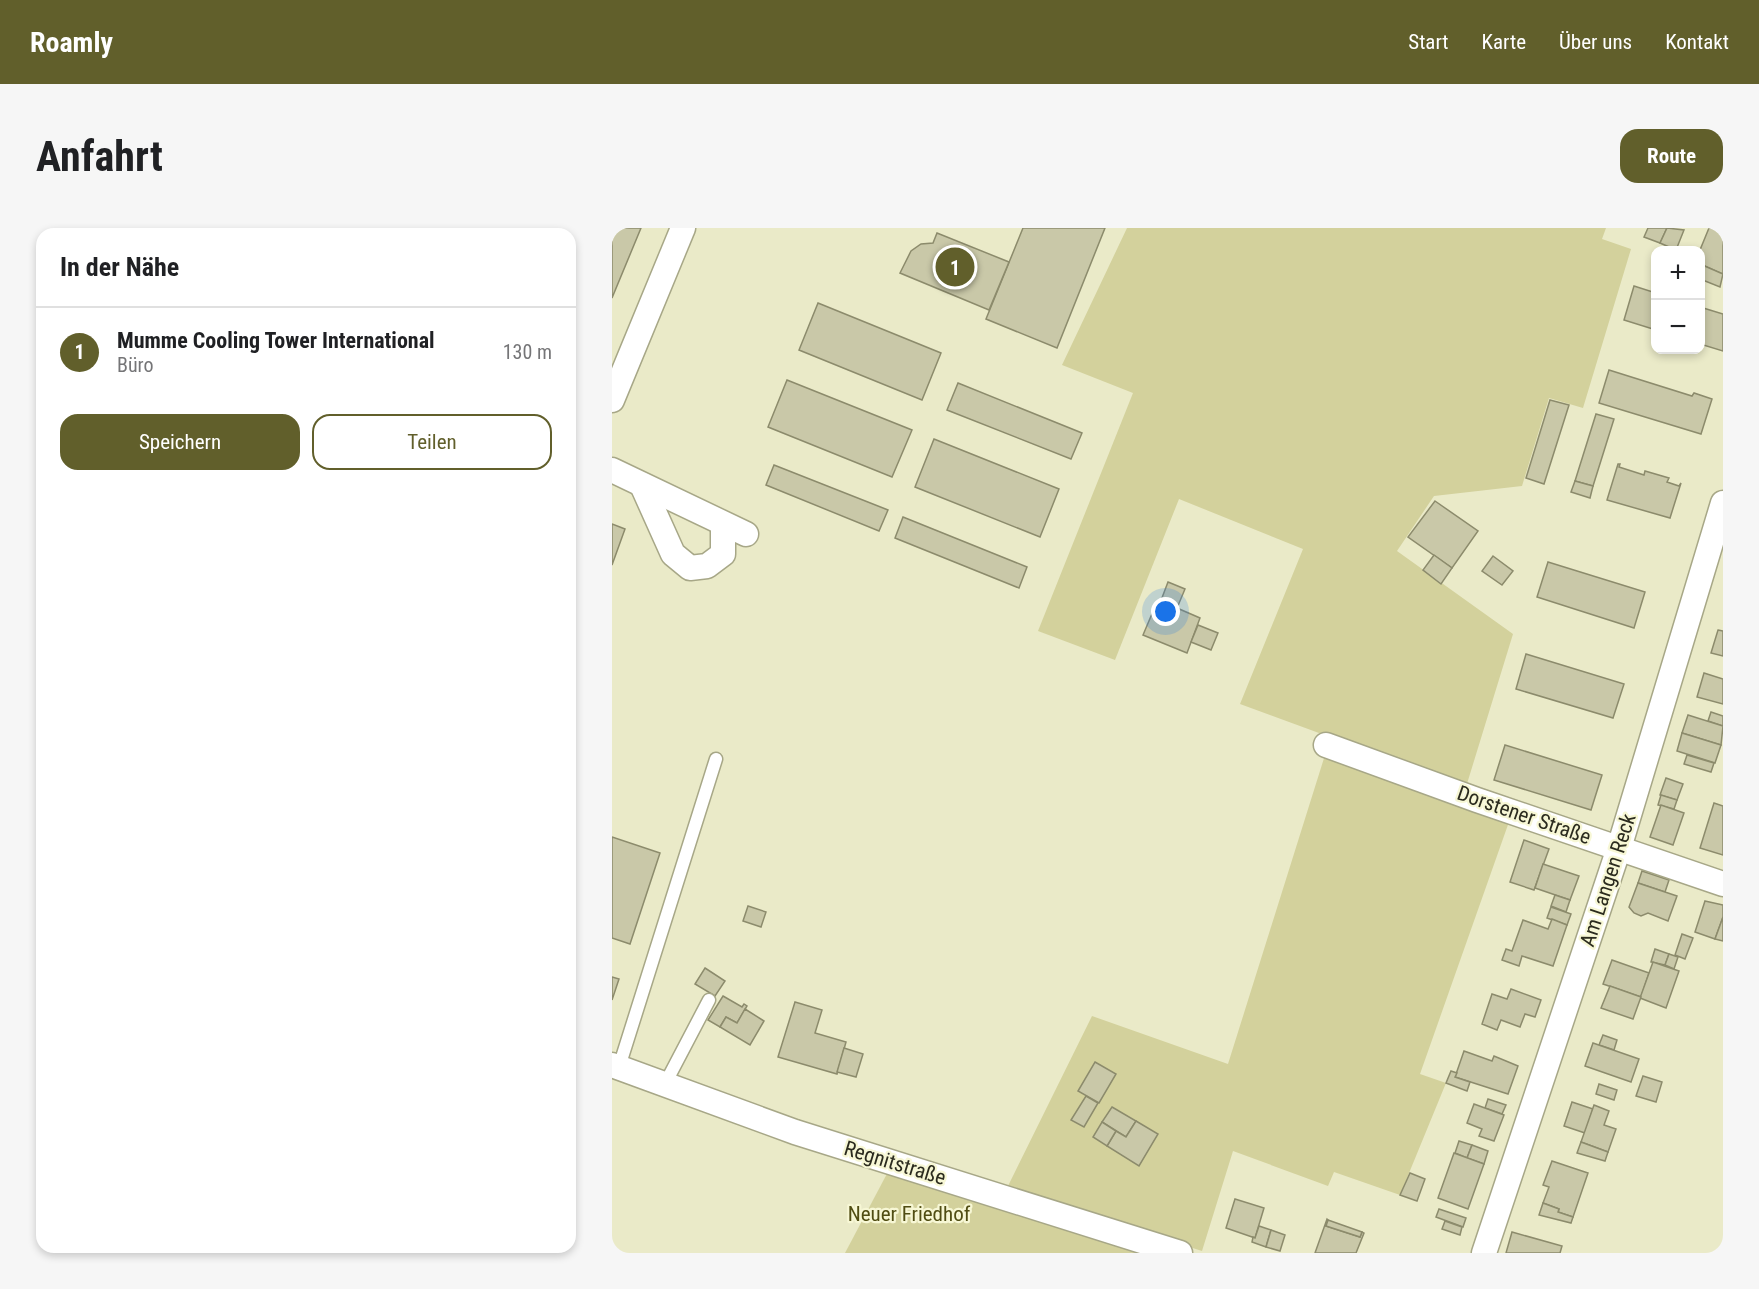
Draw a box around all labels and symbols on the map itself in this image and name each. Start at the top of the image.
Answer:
pin: 1 [936,244,974,290]
your location [1151,597,1180,626]
street label: Dorstener Straße [1454,781,1594,849]
street label: Am Langen Reck [1575,810,1641,949]
street label: Regnitstraße [841,1136,949,1190]
park label: Neuer Friedhof [848,1202,971,1226]

